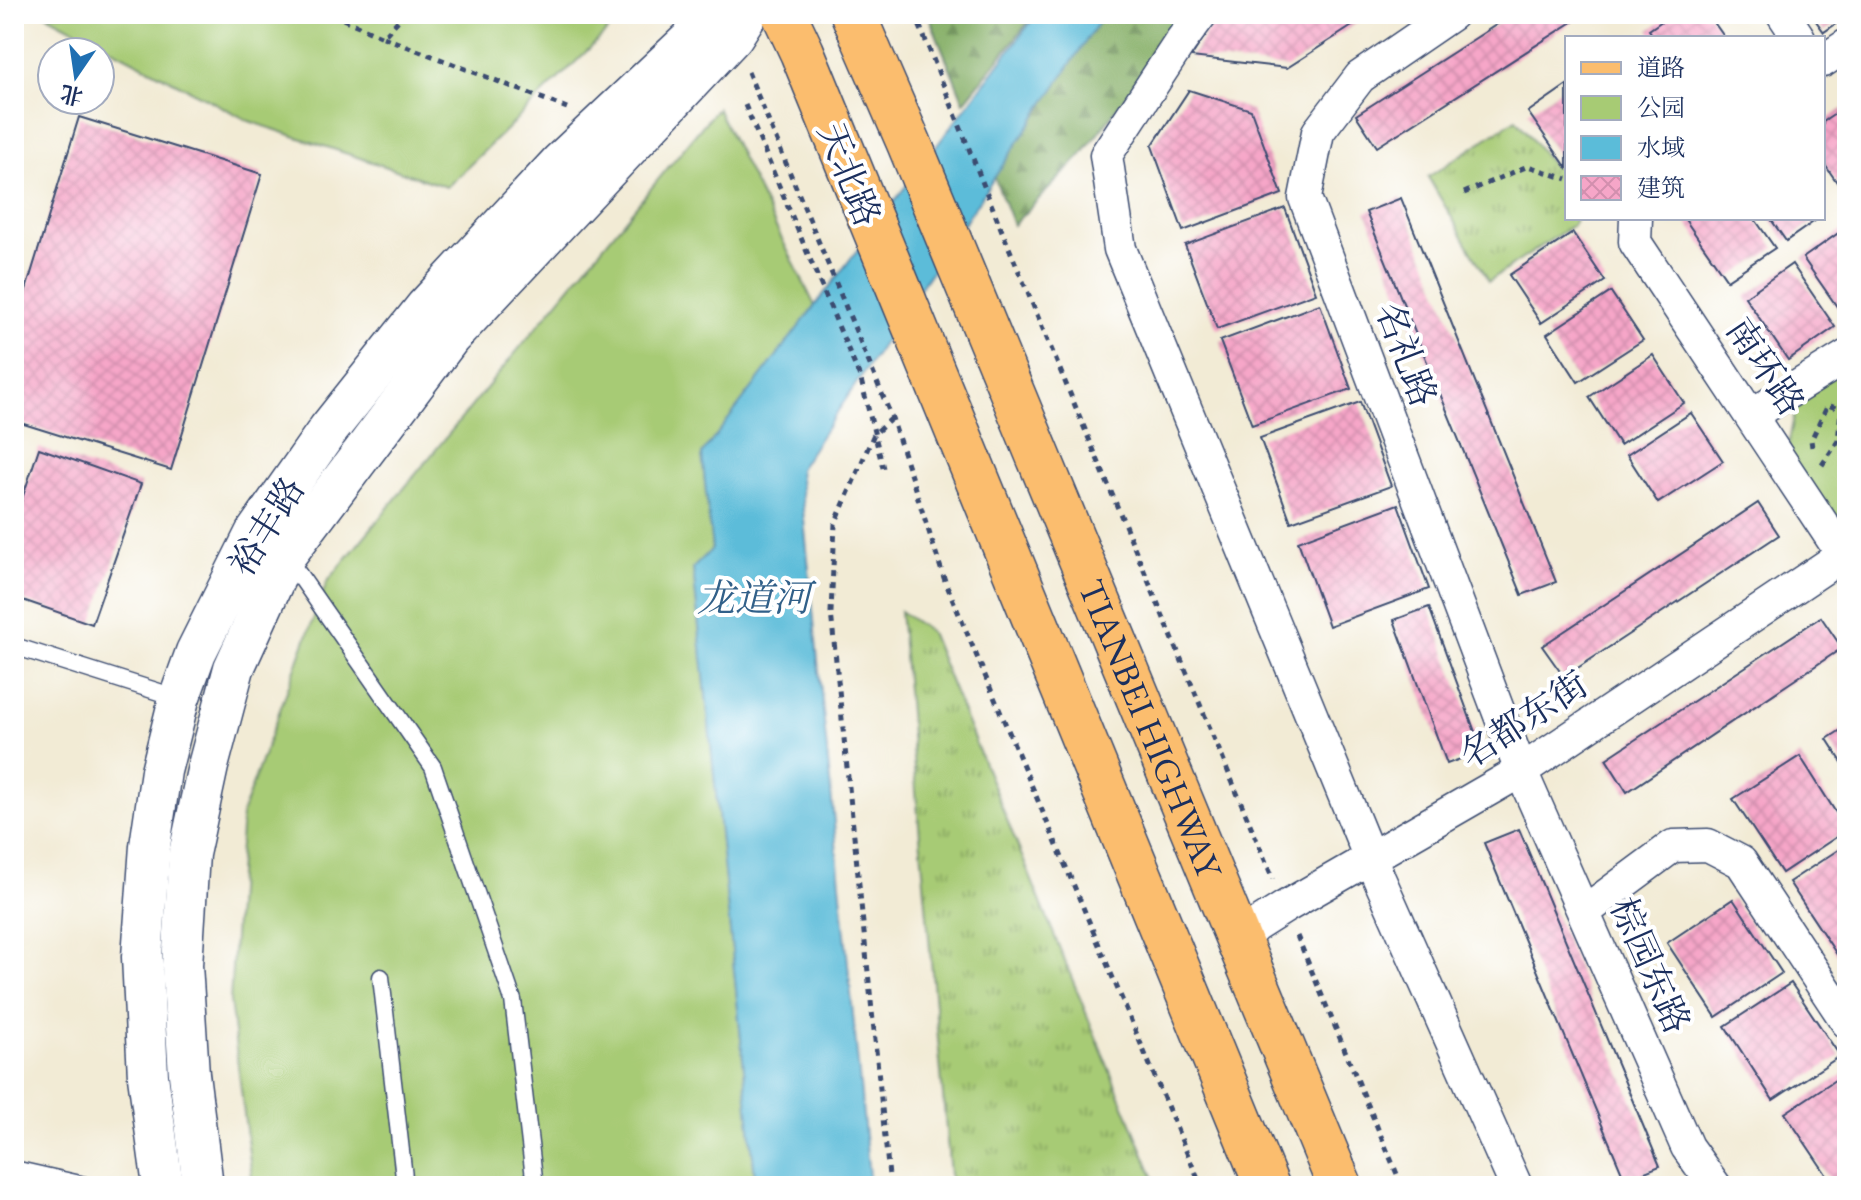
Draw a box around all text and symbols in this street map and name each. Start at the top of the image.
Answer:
north arrow [36,36,116,116]
legend [1565,36,1825,220]
text: 道路 [1637,52,1685,83]
text: 北 [58,78,86,112]
text: 公园 [1637,92,1685,123]
street label: 天北路 [808,115,892,233]
text: 水域 [1637,132,1685,163]
text: 建筑 [1637,172,1685,203]
street label: 名礼路 [1365,295,1448,413]
street label: 南环路 [1716,308,1815,424]
street label: 裕丰路 [218,468,315,585]
street label: TIANBEI HIGHWAY [1068,572,1234,887]
water label: 龙道河 [697,573,817,622]
street label: 名都东街 [1450,660,1596,778]
street label: 棕园东路 [1600,890,1701,1041]

